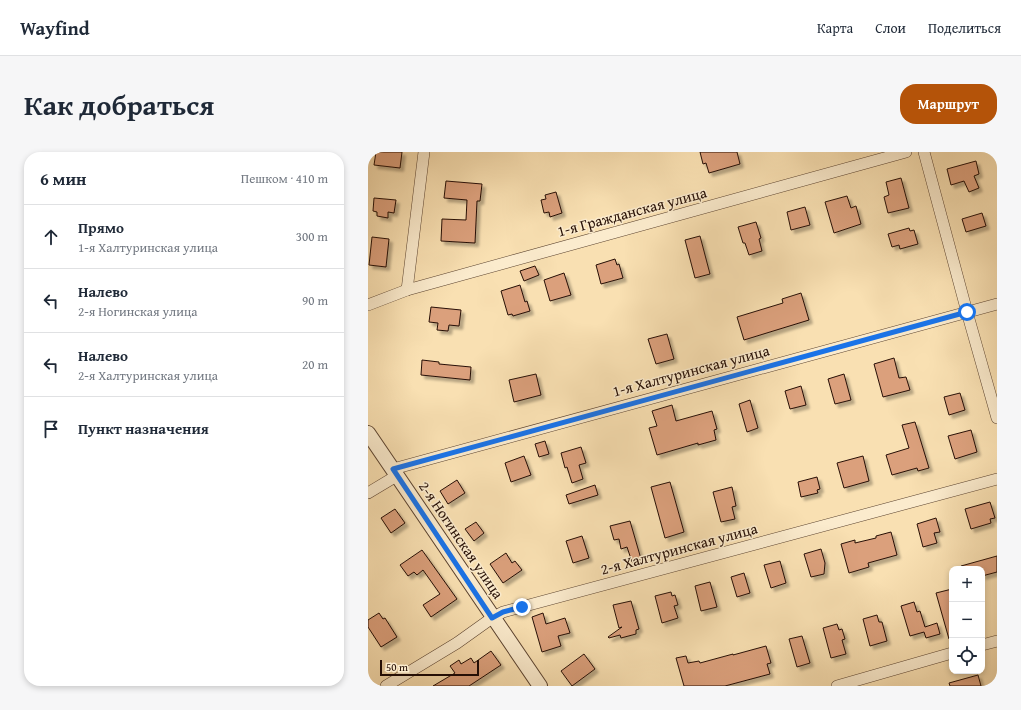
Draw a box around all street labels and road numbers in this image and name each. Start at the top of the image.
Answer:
street label: 1-я Гражданская улица [555,181,710,242]
street label: 1-я Халтуринская улица [610,339,772,402]
street label: 2-я Ногинская улица [414,477,509,603]
street label: 2-я Халтуринская улица [598,517,760,580]

